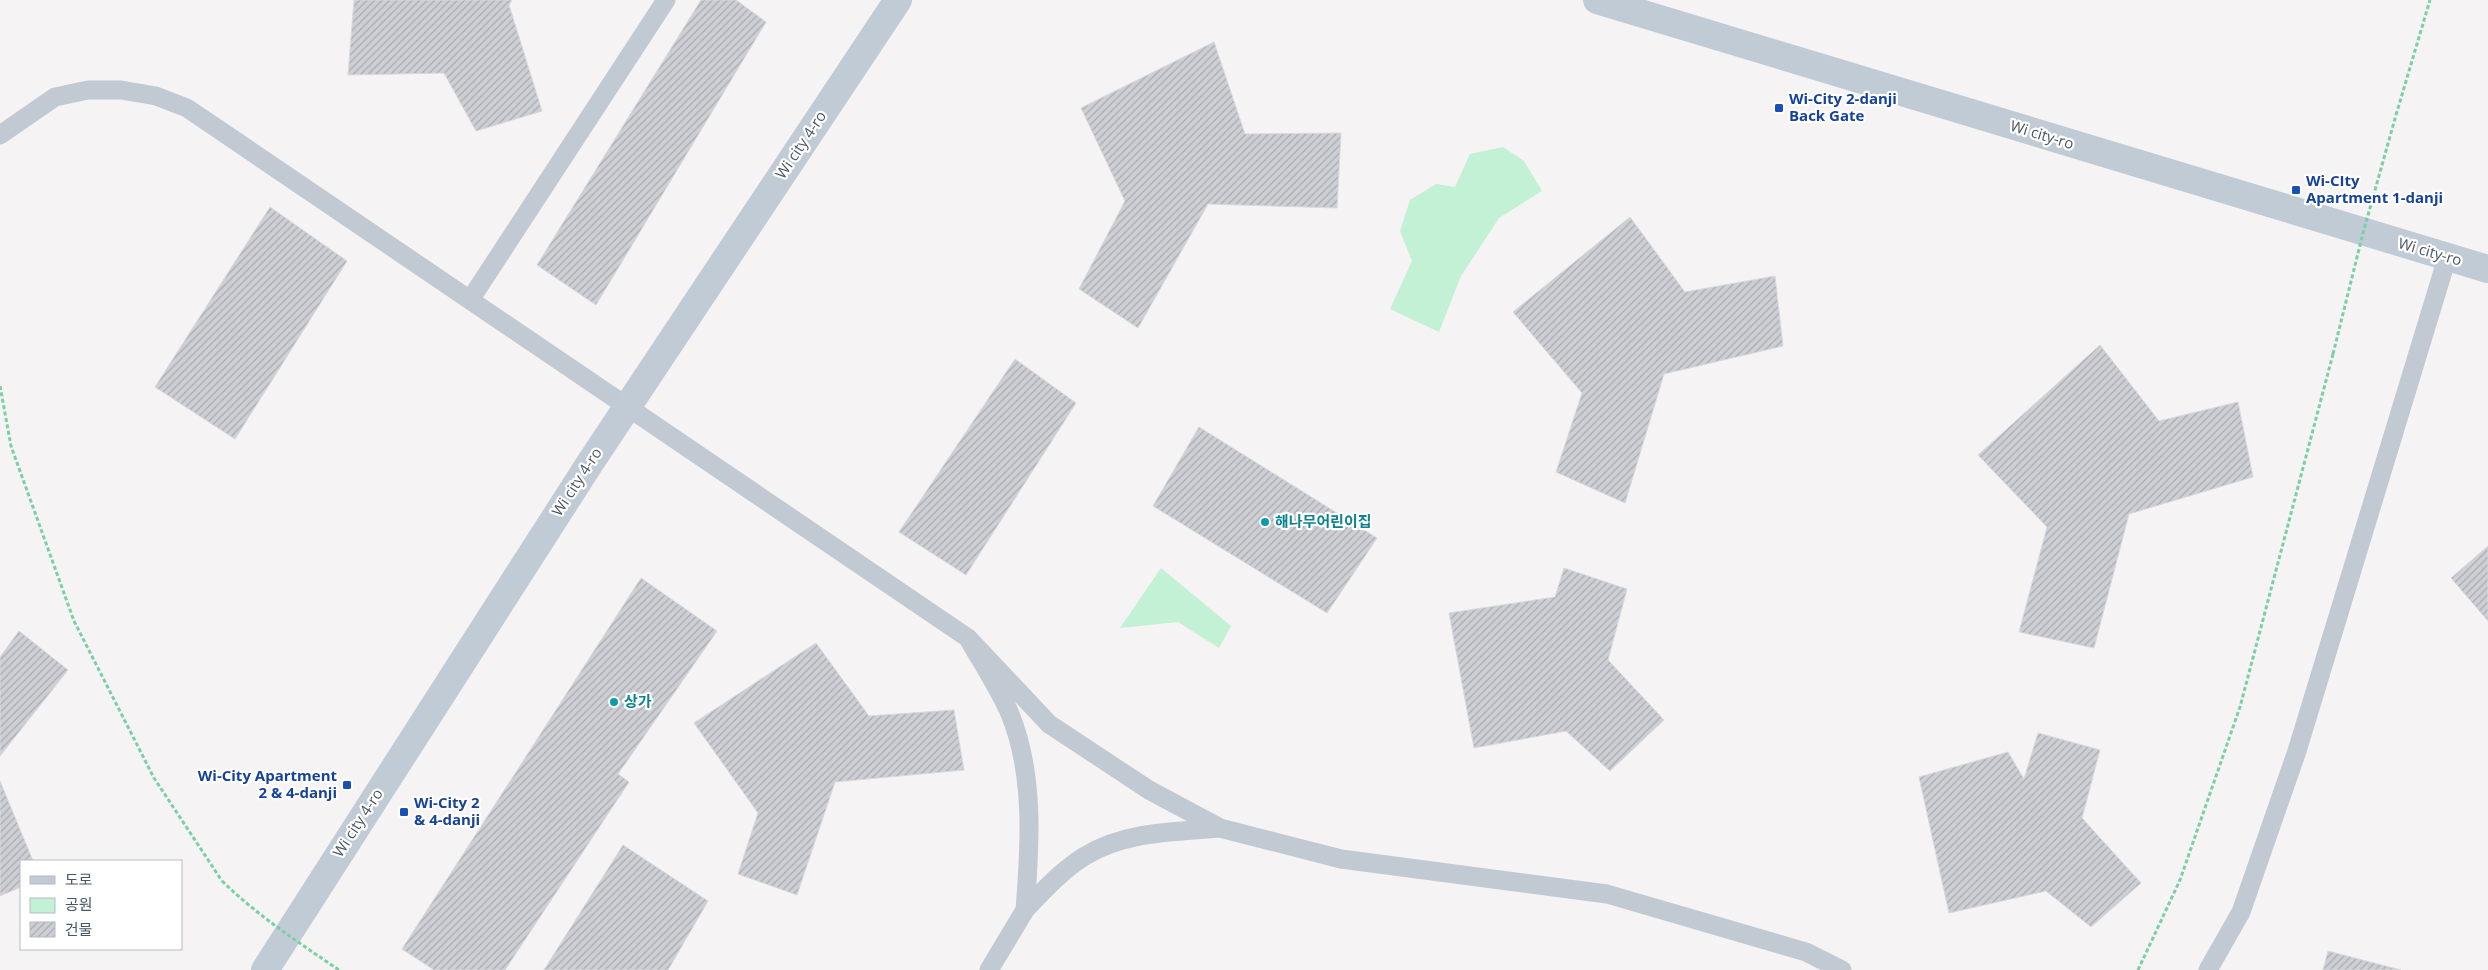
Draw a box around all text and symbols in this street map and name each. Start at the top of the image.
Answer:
place label: Wi-City 2-danji Back Gate [1789,88,1897,125]
marker: Wi-City 2-danji Back Gate [1773,102,1785,114]
street label: Wi city 4-ro [770,107,830,182]
street label: Wi city-ro [2008,115,2076,153]
place label: Wi-CIty Apartment 1-danji [2306,170,2443,207]
marker: Wi-CIty Apartment 1-danji [2290,184,2302,196]
street label: Wi city-ro [2396,232,2464,270]
street label: Wi city 4-ro [547,443,606,520]
place label: 해나무어린이집 [1275,511,1372,531]
marker: 해나무어린이집 [1259,516,1271,528]
place label: 상가 [624,691,652,711]
marker: 상가 [608,696,620,708]
place label: Wi-City Apartment 2 & 4-danji [198,765,337,802]
marker: Wi-City Apartment 2 & 4-danji [341,779,353,791]
street label: Wi city 4-ro [328,784,387,861]
place label: Wi-City 2 & 4-danji [414,792,480,829]
marker: Wi-City 2 & 4-danji [398,806,410,818]
legend [20,860,182,950]
text: 도로 [65,869,93,889]
text: 공원 [65,894,93,914]
text: 건물 [65,919,93,939]

